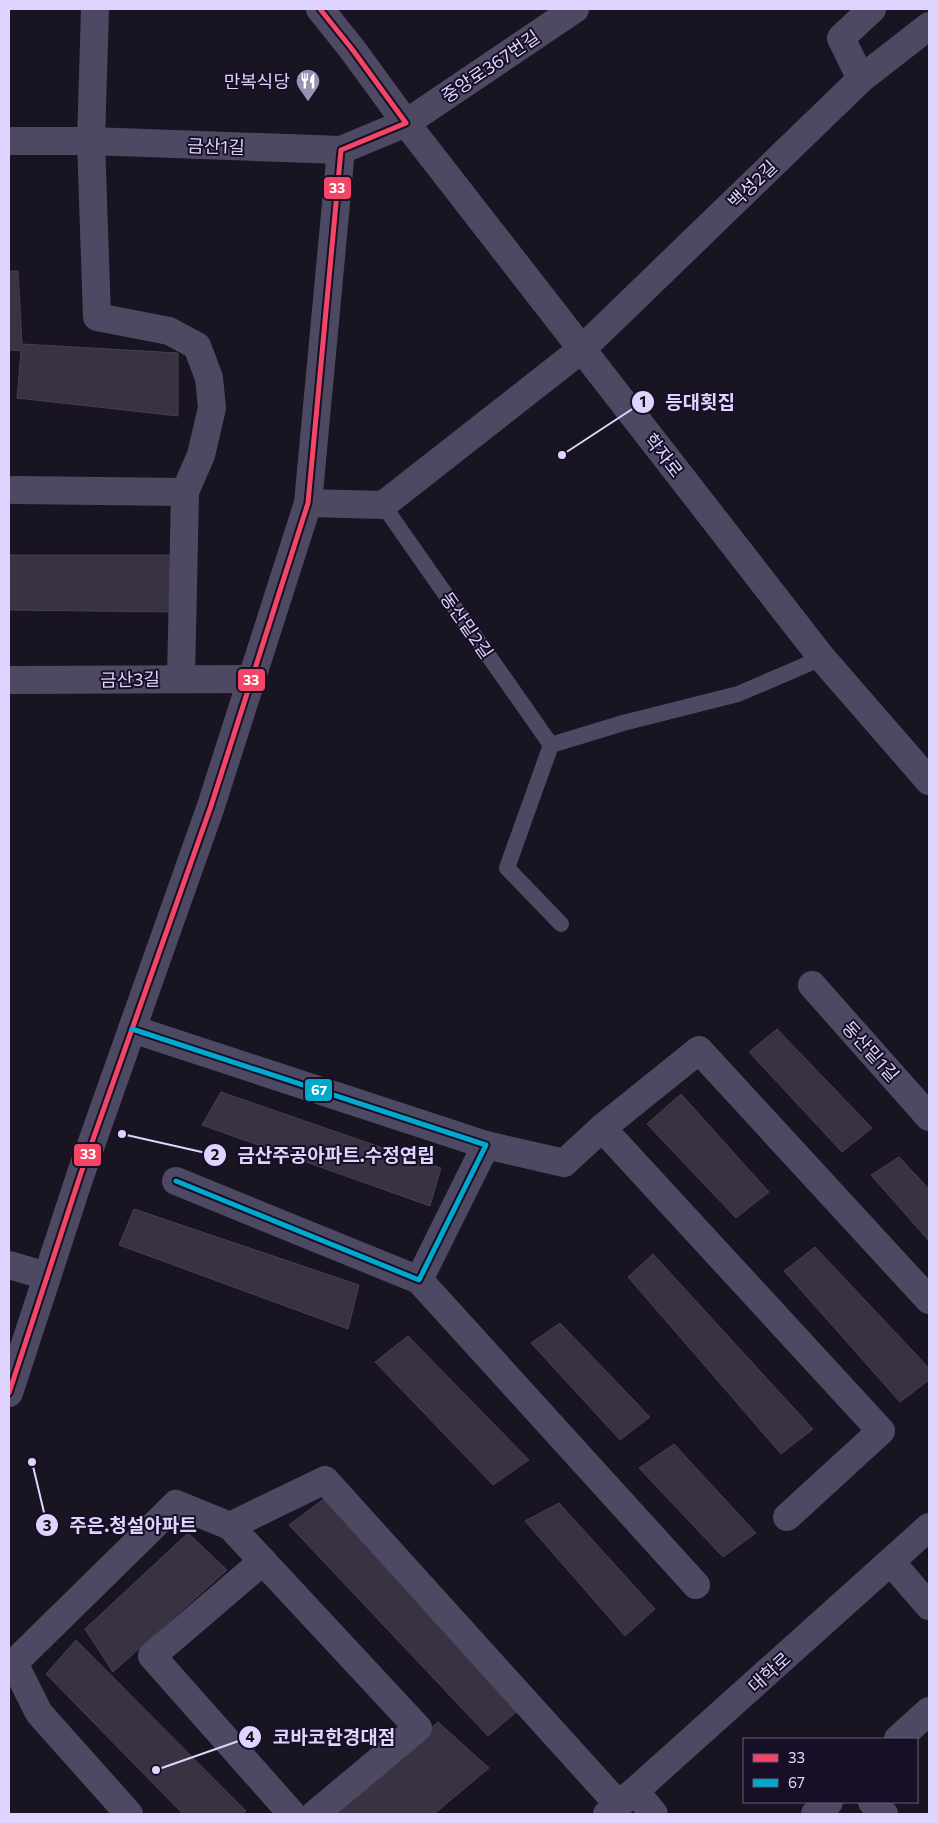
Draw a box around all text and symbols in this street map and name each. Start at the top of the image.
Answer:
street label: 중앙로367번길 [437,25,543,107]
restaurant icon: 만복식당 [295,68,321,102]
place label: 만복식당 [224,70,290,92]
street label: 금산1길 [187,134,245,158]
street label: 백성2길 [723,155,781,213]
line badge: 33 [323,176,352,200]
text: 33 [329,179,345,196]
callout: 등대횟집 [630,385,745,419]
text: 등대횟집 [665,390,735,413]
text: 1 [640,392,646,410]
street label: 학자로 [640,429,688,481]
street label: 동산밑2길 [436,587,498,663]
street label: 금산3길 [100,667,160,691]
line badge: 33 [237,668,266,692]
text: 33 [243,671,259,688]
street label: 동산밑1길 [838,1016,904,1086]
line badge: 67 [304,1078,333,1102]
text: 67 [311,1081,327,1098]
callout: 금산주공아파트.수정연립 [202,1138,445,1172]
line badge: 33 [73,1143,102,1167]
text: 금산주공아파트.수정연립 [237,1143,435,1166]
text: 33 [80,1145,96,1162]
text: 2 [211,1145,219,1163]
callout: 주은.청설아파트 [34,1508,207,1542]
text: 주은.청설아파트 [69,1513,197,1536]
text: 3 [43,1516,52,1534]
street label: 대학로 [743,1647,795,1697]
callout: 코바코한경대점 [237,1720,405,1754]
text: 코바코한경대점 [273,1725,395,1748]
text: 4 [245,1727,255,1745]
legend [743,1738,918,1803]
text: 33 [788,1748,805,1766]
text: 67 [788,1773,805,1791]

